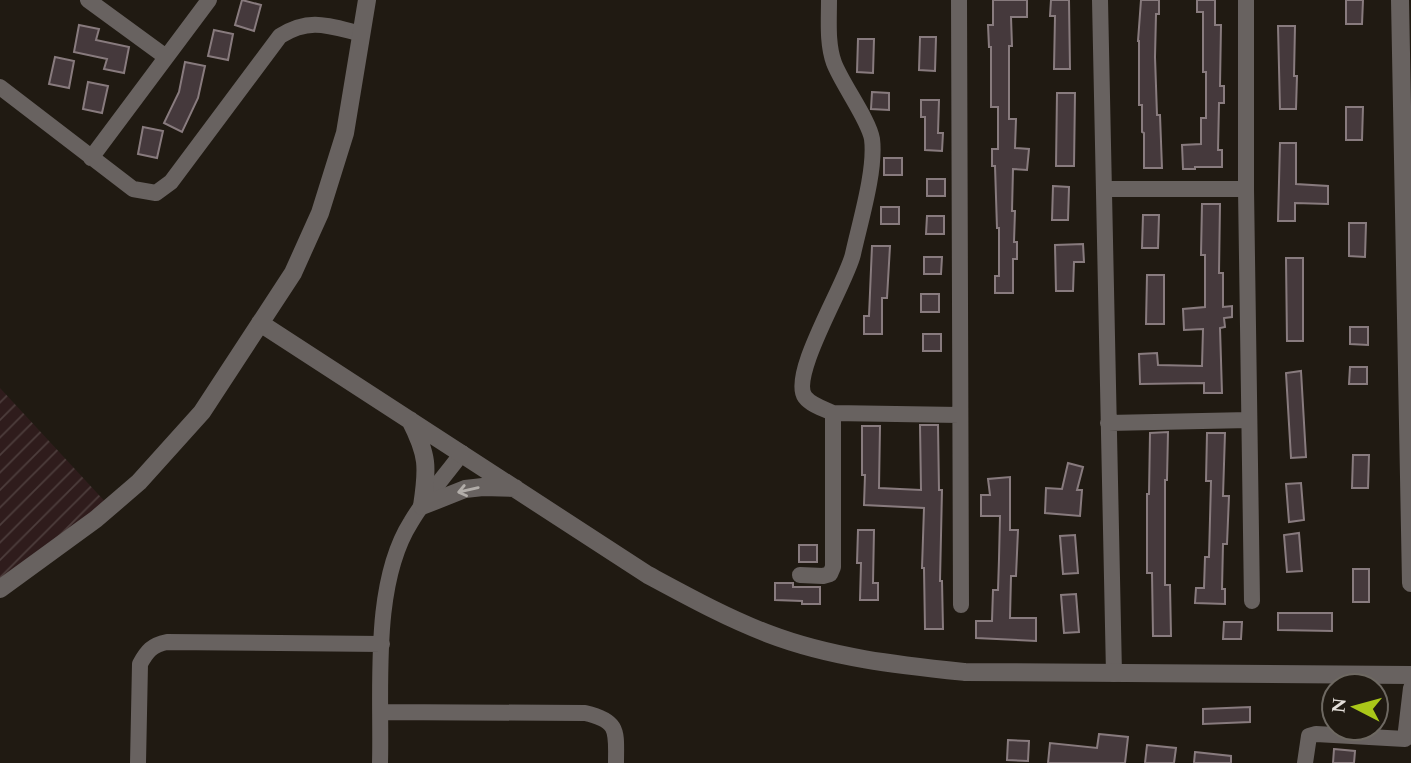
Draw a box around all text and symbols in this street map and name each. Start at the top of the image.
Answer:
one-way arrow [457,484,479,497]
north arrow [1320,672,1390,742]
text: N [1324,696,1355,715]

